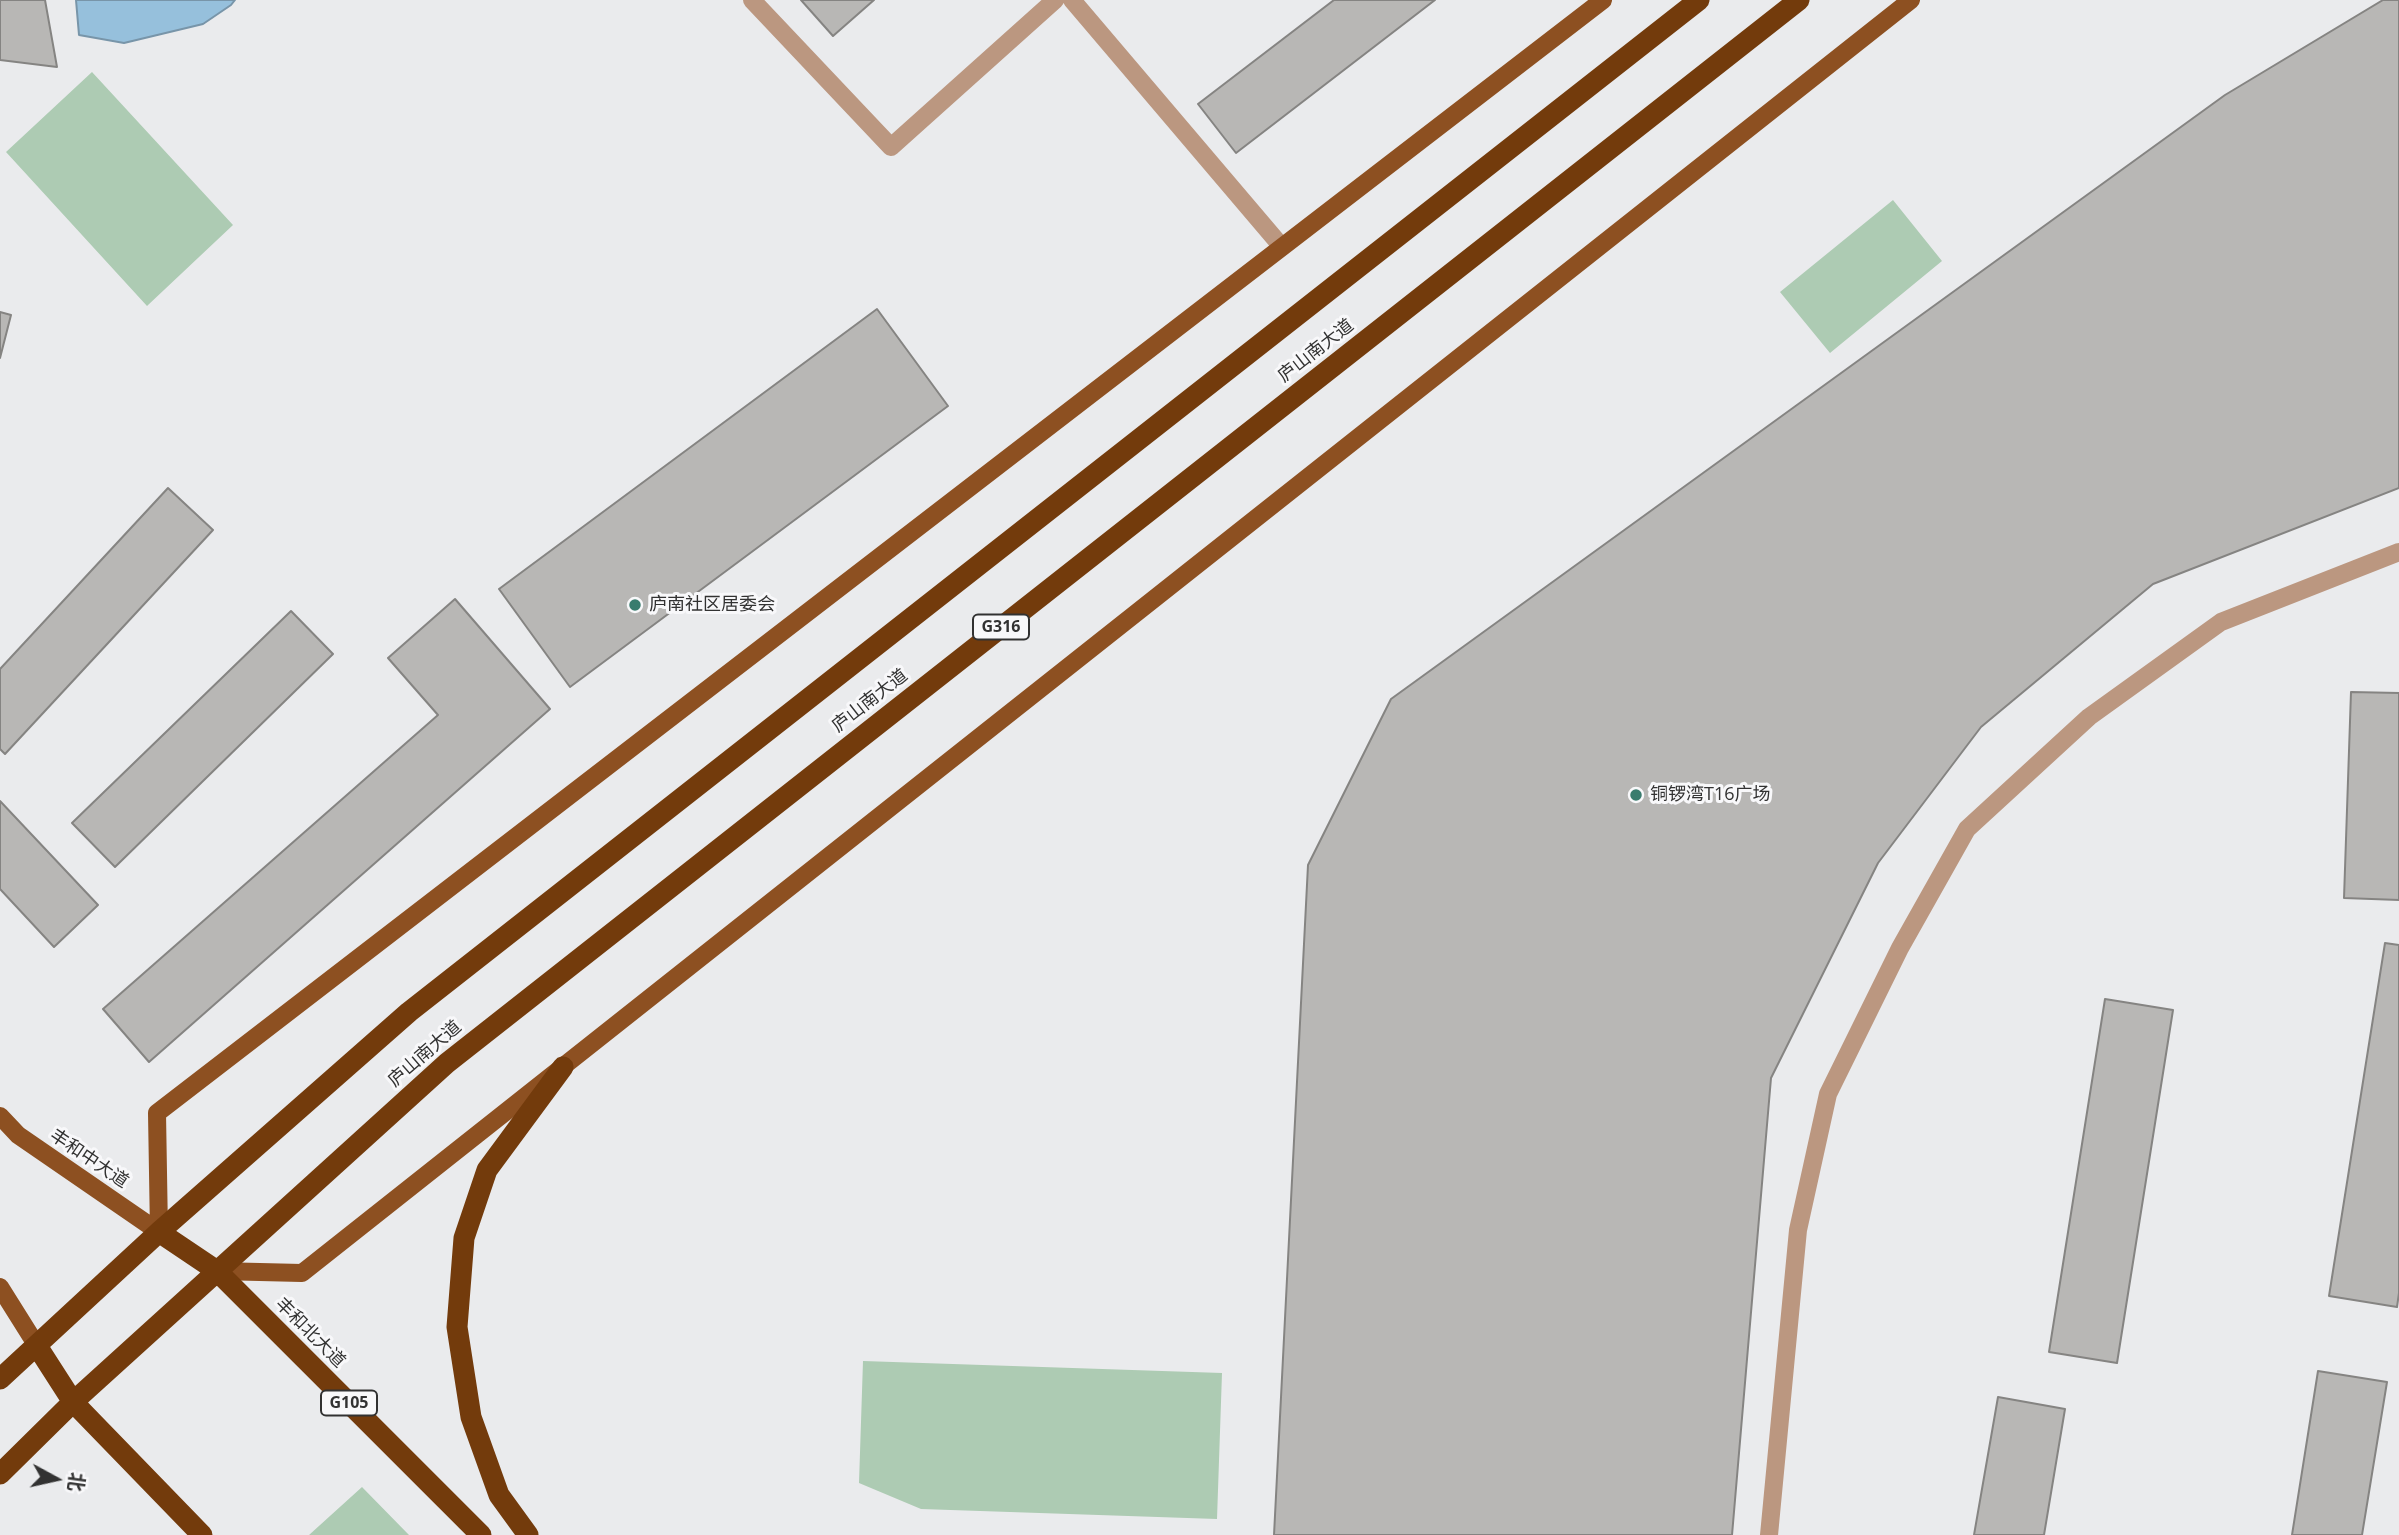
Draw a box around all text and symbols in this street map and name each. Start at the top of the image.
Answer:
street label: 庐山南大道 [1274,315,1358,387]
place label: 庐南社区居委会 [649,594,775,616]
marker: 庐南社区居委会 [627,597,643,613]
road number: G316 [973,614,1029,640]
street label: 庐山南大道 [828,665,912,737]
place label: 铜锣湾T16广场 [1650,784,1770,806]
marker: 铜锣湾T16广场 [1628,787,1644,803]
street label: 庐山南大道 [384,1016,466,1092]
street label: 丰和中大道 [46,1125,132,1193]
street label: 丰和北大道 [271,1294,349,1372]
road number: G105 [321,1390,377,1415]
north arrow [21,1444,91,1514]
text: 北 [63,1471,91,1493]

